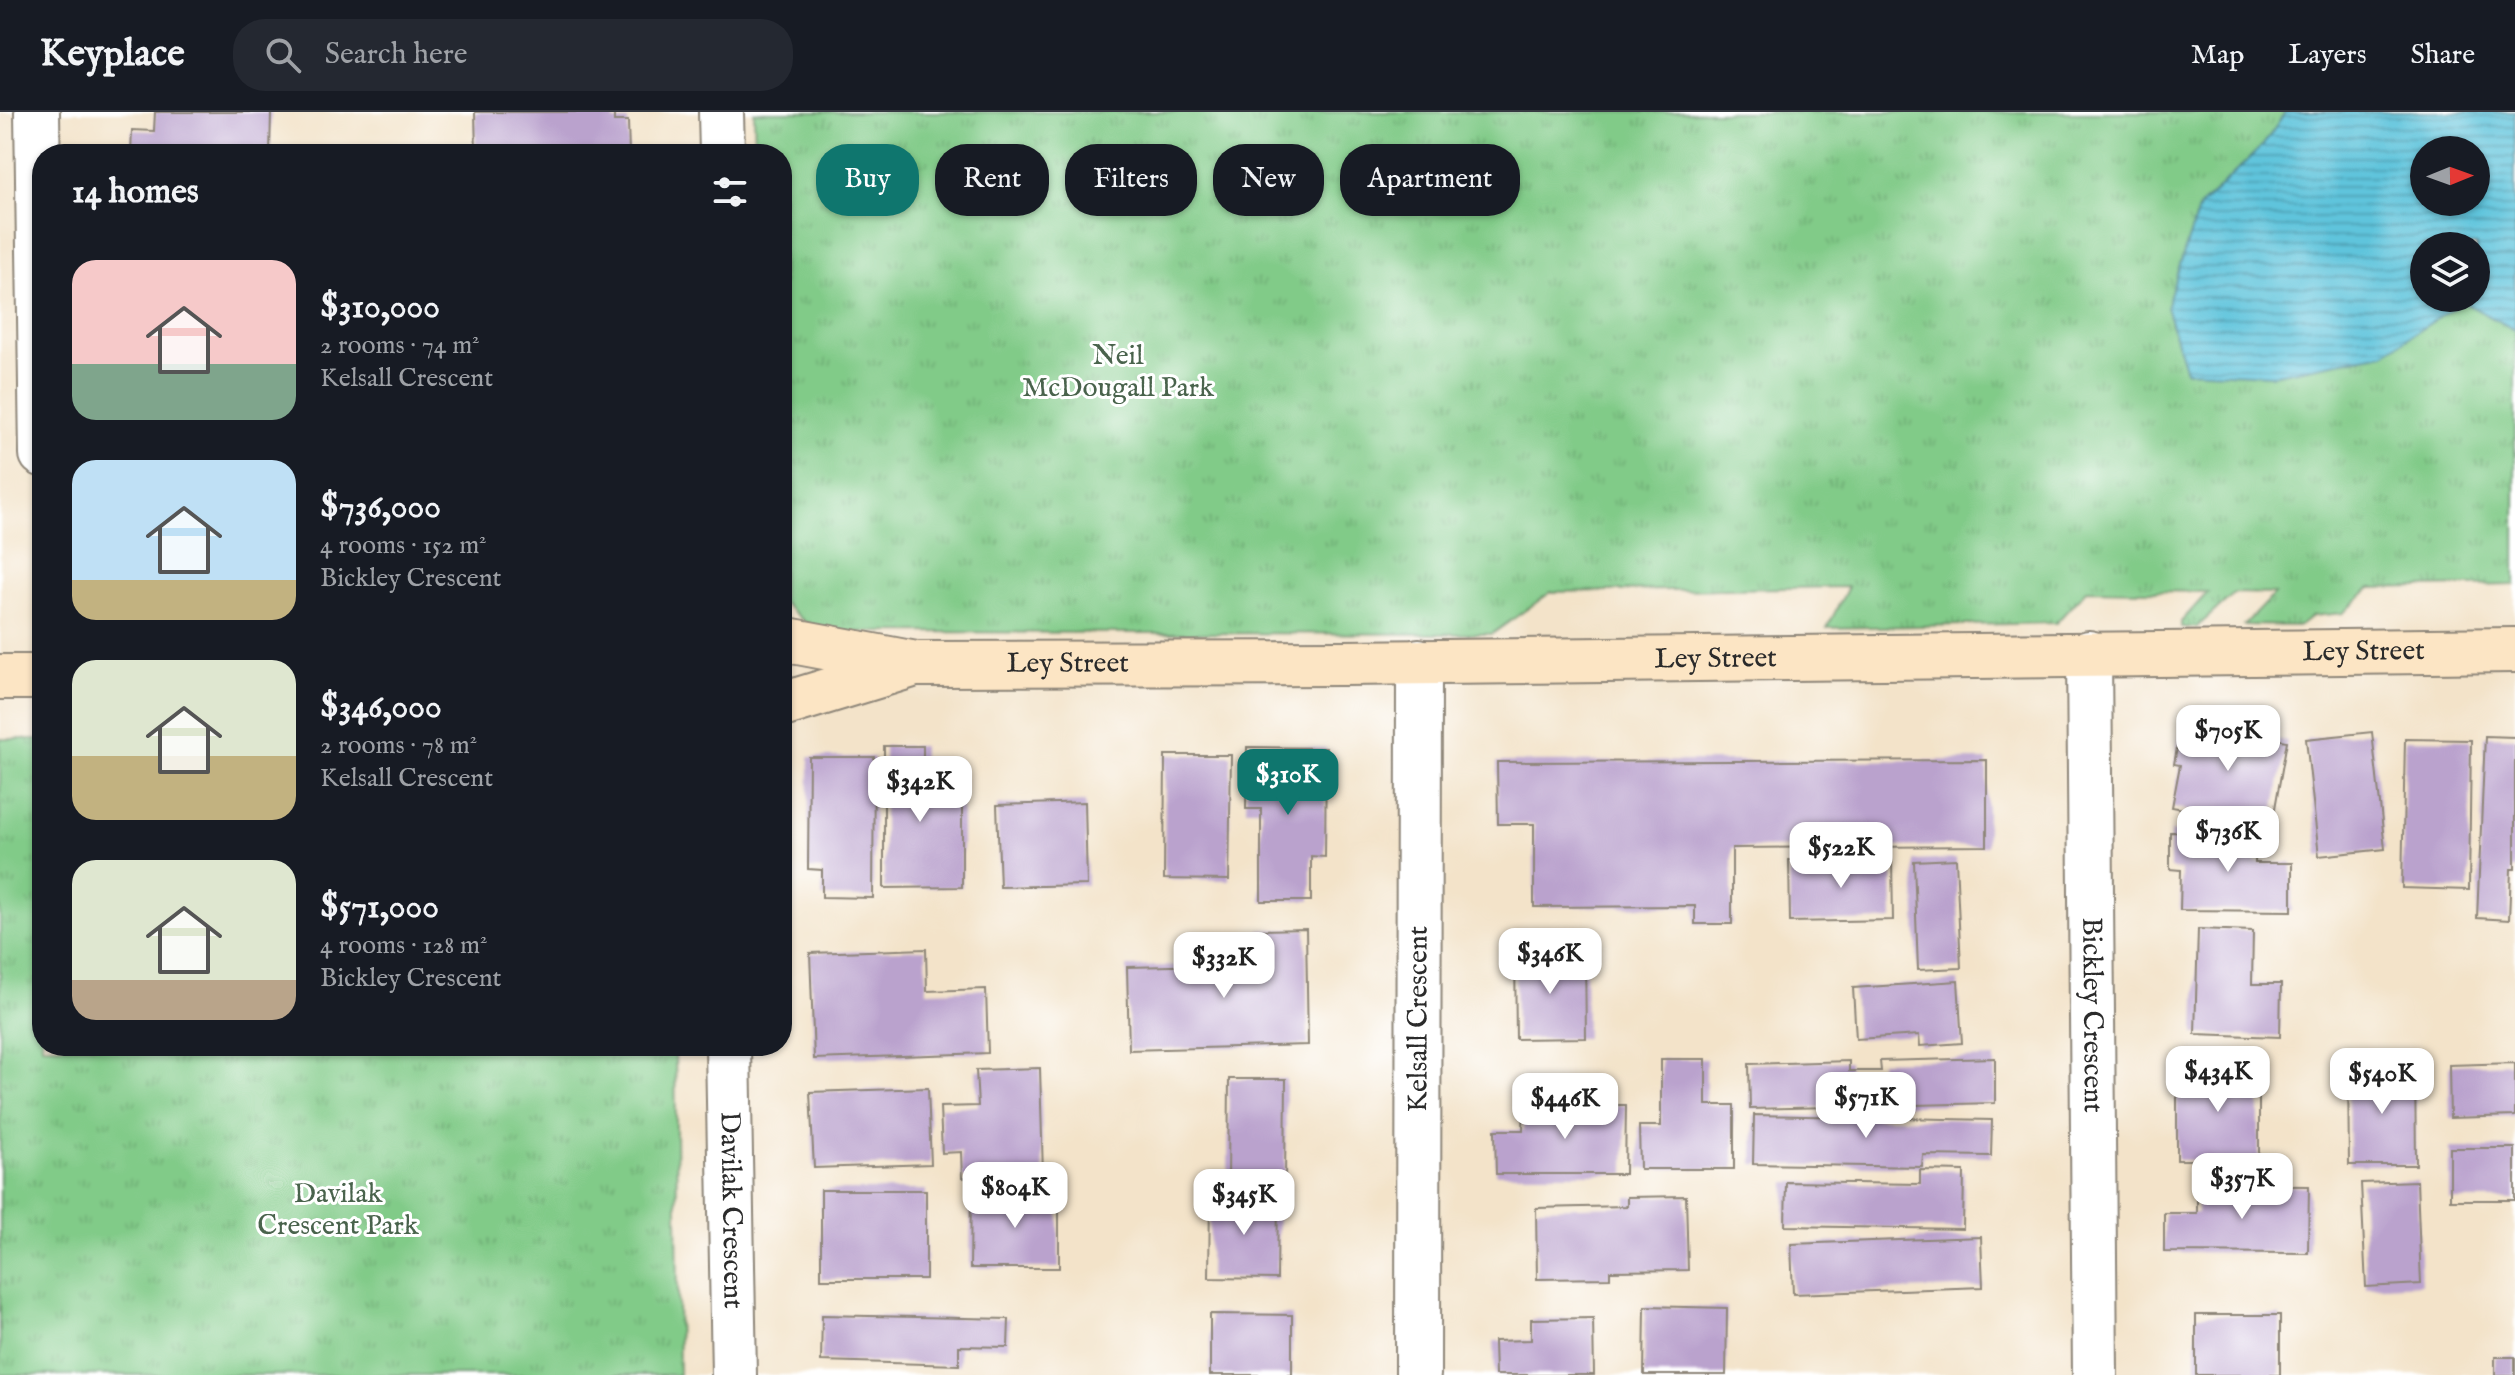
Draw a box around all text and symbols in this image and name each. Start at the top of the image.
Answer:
search box [233,19,793,91]
text: Keyplace [40,31,185,79]
icon: search [261,33,305,77]
text: Search here [325,36,468,74]
text: Map [2191,38,2244,73]
text: Layers [2288,38,2367,73]
text: Share [2411,38,2475,73]
north arrow [2410,136,2490,216]
map controls [2410,136,2490,312]
chip: Buy [816,144,919,216]
chip: Rent [935,144,1049,216]
chip: Filters [1065,144,1197,216]
chip: New [1213,144,1324,216]
chip: Apartment [1340,144,1520,216]
icon: filters [708,170,752,214]
text: 14 homes [72,171,199,214]
button: layers [2410,232,2490,312]
text: $310,000 [320,286,440,329]
icon: home [136,292,232,388]
text: 2 rooms · 74 m² [320,329,480,362]
park label: Neil McDougall Park [1022,339,1215,406]
text: Kelsall Crescent [320,362,493,395]
text: $736,000 [320,486,441,529]
icon: home [136,492,232,588]
text: 4 rooms · 152 m² [320,529,487,562]
text: Bickley Crescent [320,562,501,595]
street label: Ley Street [2302,633,2425,670]
street label: Ley Street [1654,641,1777,677]
street label: Ley Street [1006,646,1129,681]
text: $346,000 [320,686,442,729]
icon: home [136,692,232,788]
pin: $705K [2172,705,2284,773]
text: $705K [2194,714,2262,747]
text: 2 rooms · 78 m² [320,729,477,762]
pin: $310K [1232,749,1344,817]
pin: $342K [864,756,976,824]
text: $310K [1255,758,1321,791]
text: Kelsall Crescent [320,762,493,795]
text: $342K [886,765,954,798]
pin: $736K [2172,806,2284,874]
text: $736K [2195,815,2261,848]
pin: $522K [1785,822,1897,890]
text: $522K [1808,831,1874,864]
text: $571,000 [320,886,439,929]
icon: home [136,892,232,988]
street label: Bickley Crescent [2074,917,2110,1113]
street label: Kelsall Crescent [1401,925,1436,1112]
pin: $346K [1494,928,1606,996]
text: 4 rooms · 128 m² [320,929,487,962]
pin: $332K [1168,932,1280,1000]
text: $346K [1517,937,1583,970]
text: $332K [1192,941,1256,974]
text: Bickley Crescent [320,962,501,995]
pin: $434K [2162,1046,2274,1114]
pin: $540K [2326,1048,2438,1116]
text: $434K [2184,1055,2252,1088]
text: $540K [2348,1057,2416,1090]
pin: $571K [1810,1072,1922,1140]
pin: $446K [1509,1073,1621,1141]
text: $571K [1834,1081,1898,1114]
text: $446K [1530,1082,1600,1115]
street label: Davilak Crescent [712,1111,750,1309]
pin: $357K [2186,1153,2298,1221]
pin: $804K [959,1162,1071,1230]
text: $357K [2210,1162,2274,1195]
pin: $345K [1188,1169,1300,1237]
text: $804K [981,1171,1049,1204]
park label: Davilak Crescent Park [257,1177,420,1244]
text: $345K [1212,1178,1276,1211]

